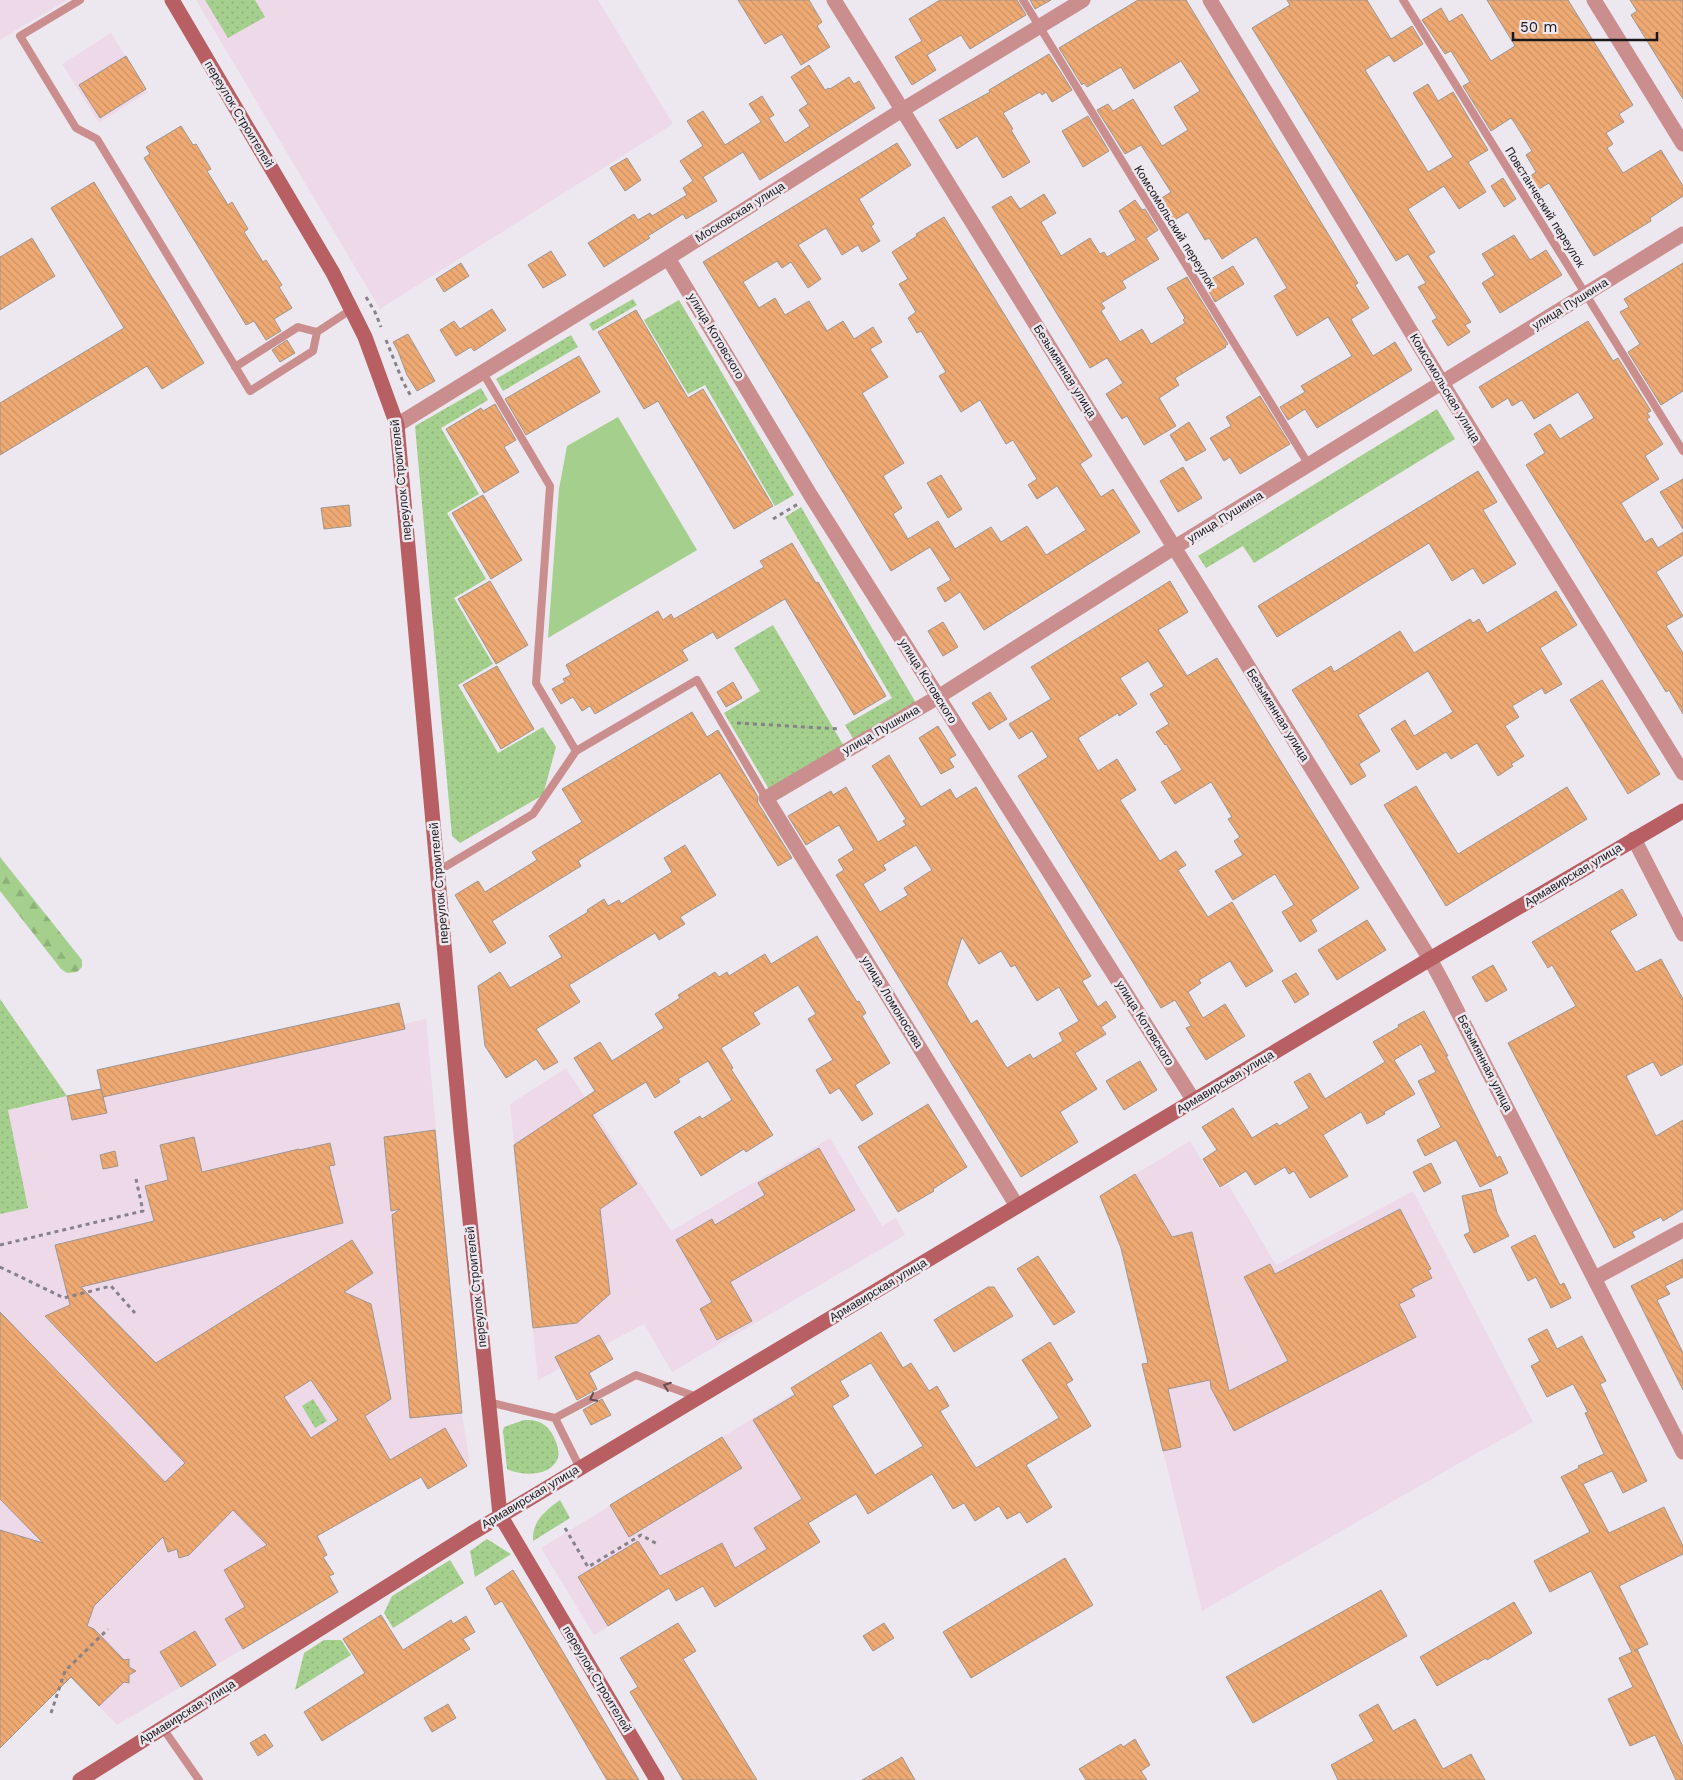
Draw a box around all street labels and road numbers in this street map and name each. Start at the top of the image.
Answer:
street label: переулок Строителей [202,58,276,170]
street label: Повстанческий переулок [1502,144,1588,270]
street label: Комсомольский переулок [1131,163,1219,292]
street label: Московская улица [693,179,788,245]
street label: улица Пушкина [1530,275,1611,333]
street label: улица Котовского [685,291,747,382]
street label: Безымянная улица [1031,322,1099,420]
street label: Комсомольская улица [1407,331,1483,445]
street label: переулок Строителей [388,419,414,541]
street label: улица Пушкина [1185,488,1266,546]
street label: улица Котовского [896,636,960,726]
street label: Безымянная улица [1244,666,1312,764]
street label: улица Пушкина [840,702,922,758]
street label: переулок Строителей [427,822,451,944]
street label: Армавирская улица [1522,840,1625,910]
street label: улица Ломоносова [858,954,926,1051]
street label: улица Котовского [1113,978,1177,1068]
street label: Безымянная улица [1455,1012,1516,1114]
street label: Армавирская улица [1174,1047,1277,1117]
street label: переулок Строителей [463,1226,489,1348]
street label: Армавирская улица [827,1255,930,1325]
street label: Армавирская улица [479,1462,582,1532]
street label: переулок Строителей [560,1623,634,1735]
street label: Армавирская улица [136,1676,238,1747]

